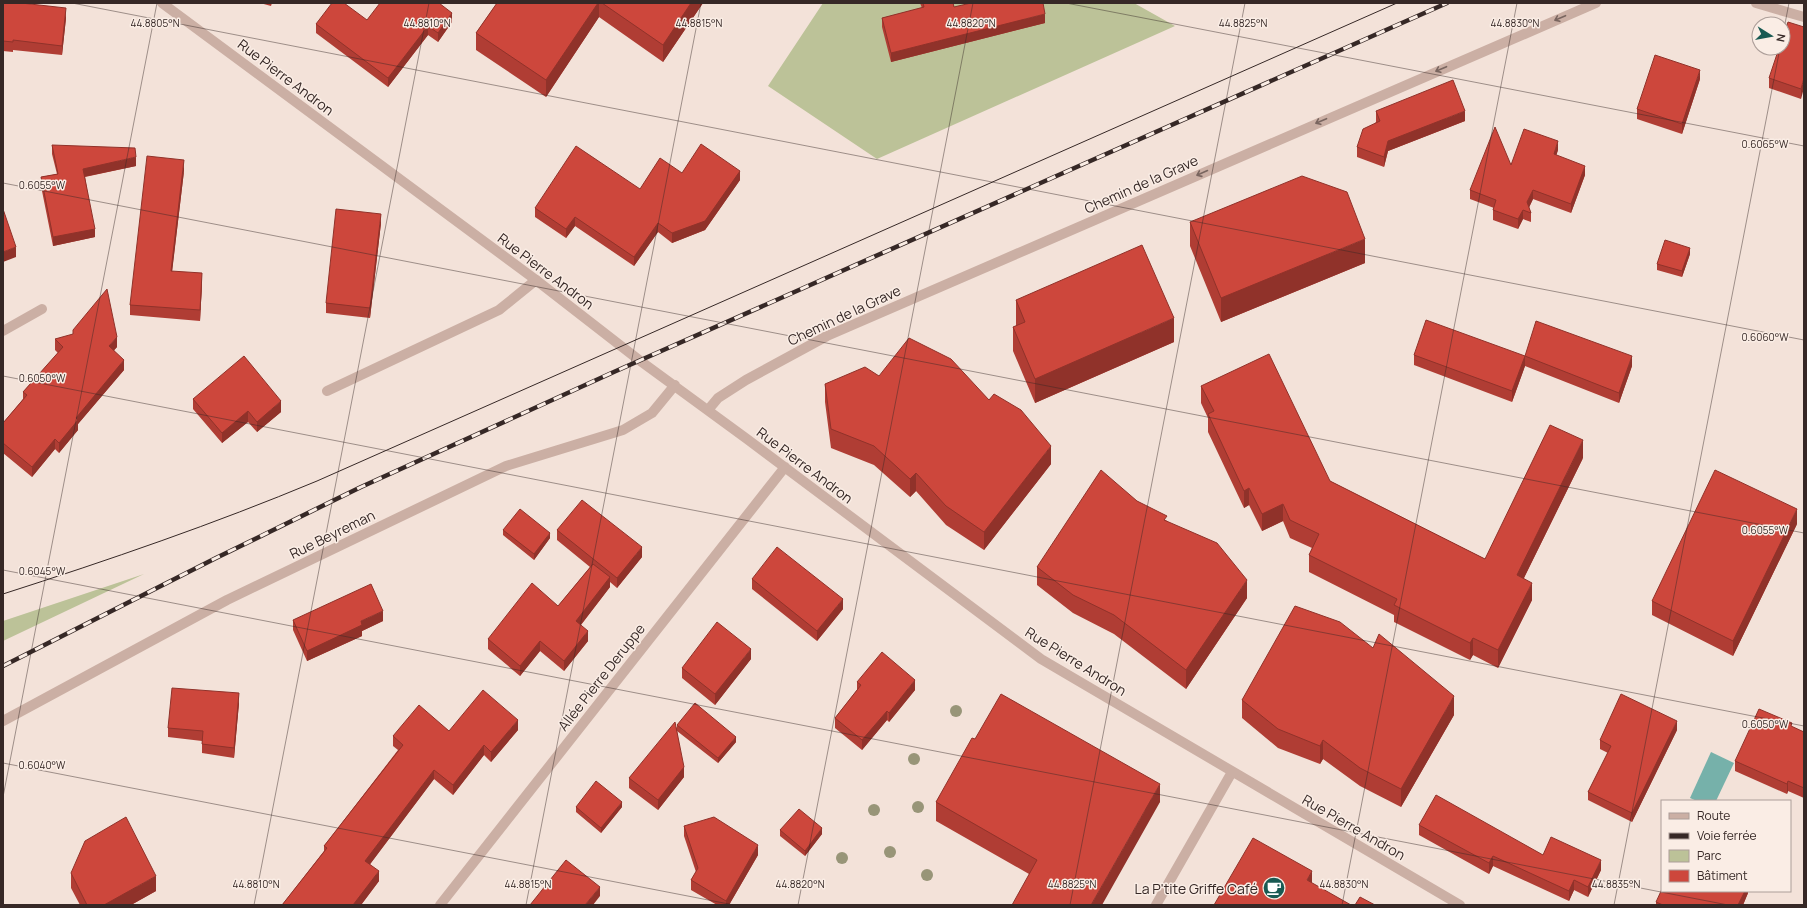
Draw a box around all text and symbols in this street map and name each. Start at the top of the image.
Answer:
one-way arrow [1554,14,1566,22]
text: 44.8805°N [130,16,180,30]
text: 44.8810°N [403,16,451,30]
text: 44.8815°N [676,16,723,30]
text: 44.8820°N [947,16,996,30]
text: 44.8825°N [1219,16,1267,30]
text: 44.8830°N [1491,16,1540,30]
north arrow [1751,16,1791,56]
text: N [1773,33,1789,43]
street label: Rue Pierre Andron [234,35,338,119]
one-way arrow [1435,66,1447,74]
one-way arrow [1316,118,1328,125]
text: 0.6065°W [1742,137,1789,151]
street label: Chemin de la Grave [1081,150,1201,218]
one-way arrow [1196,170,1208,177]
text: 0.6055°W [19,178,66,192]
street label: Rue Pierre Andron [494,229,598,313]
street label: Chemin de la Grave [784,280,904,350]
text: 0.6060°W [1741,330,1789,344]
text: 0.6050°W [19,371,66,385]
street label: Rue Pierre Andron [753,423,857,507]
street label: Rue Beyreman [286,505,378,563]
text: 0.6055°W [1742,523,1789,537]
text: 0.6045°W [19,564,66,578]
street label: Allée Pierre Deruppe [553,619,649,735]
street label: Rue Pierre Andron [1022,622,1130,700]
text: 0.6050°W [1742,717,1789,731]
text: 0.6040°W [19,758,66,772]
street label: Rue Pierre Andron [1299,790,1409,864]
legend [1661,800,1791,892]
text: Route [1697,807,1730,824]
text: Voie ferrée [1697,827,1757,844]
text: Parc [1697,847,1722,864]
text: Bâtiment [1697,867,1748,884]
cafe icon: La P'tite Griffe Café [1261,875,1287,901]
text: 44.8810°N [232,877,280,891]
text: 44.8815°N [505,877,552,891]
text: 44.8820°N [776,877,825,891]
text: 44.8825°N [1048,877,1096,891]
text: 44.8830°N [1320,877,1369,891]
text: 44.8835°N [1592,877,1640,891]
place label: La P'tite Griffe Café [1135,879,1258,898]

